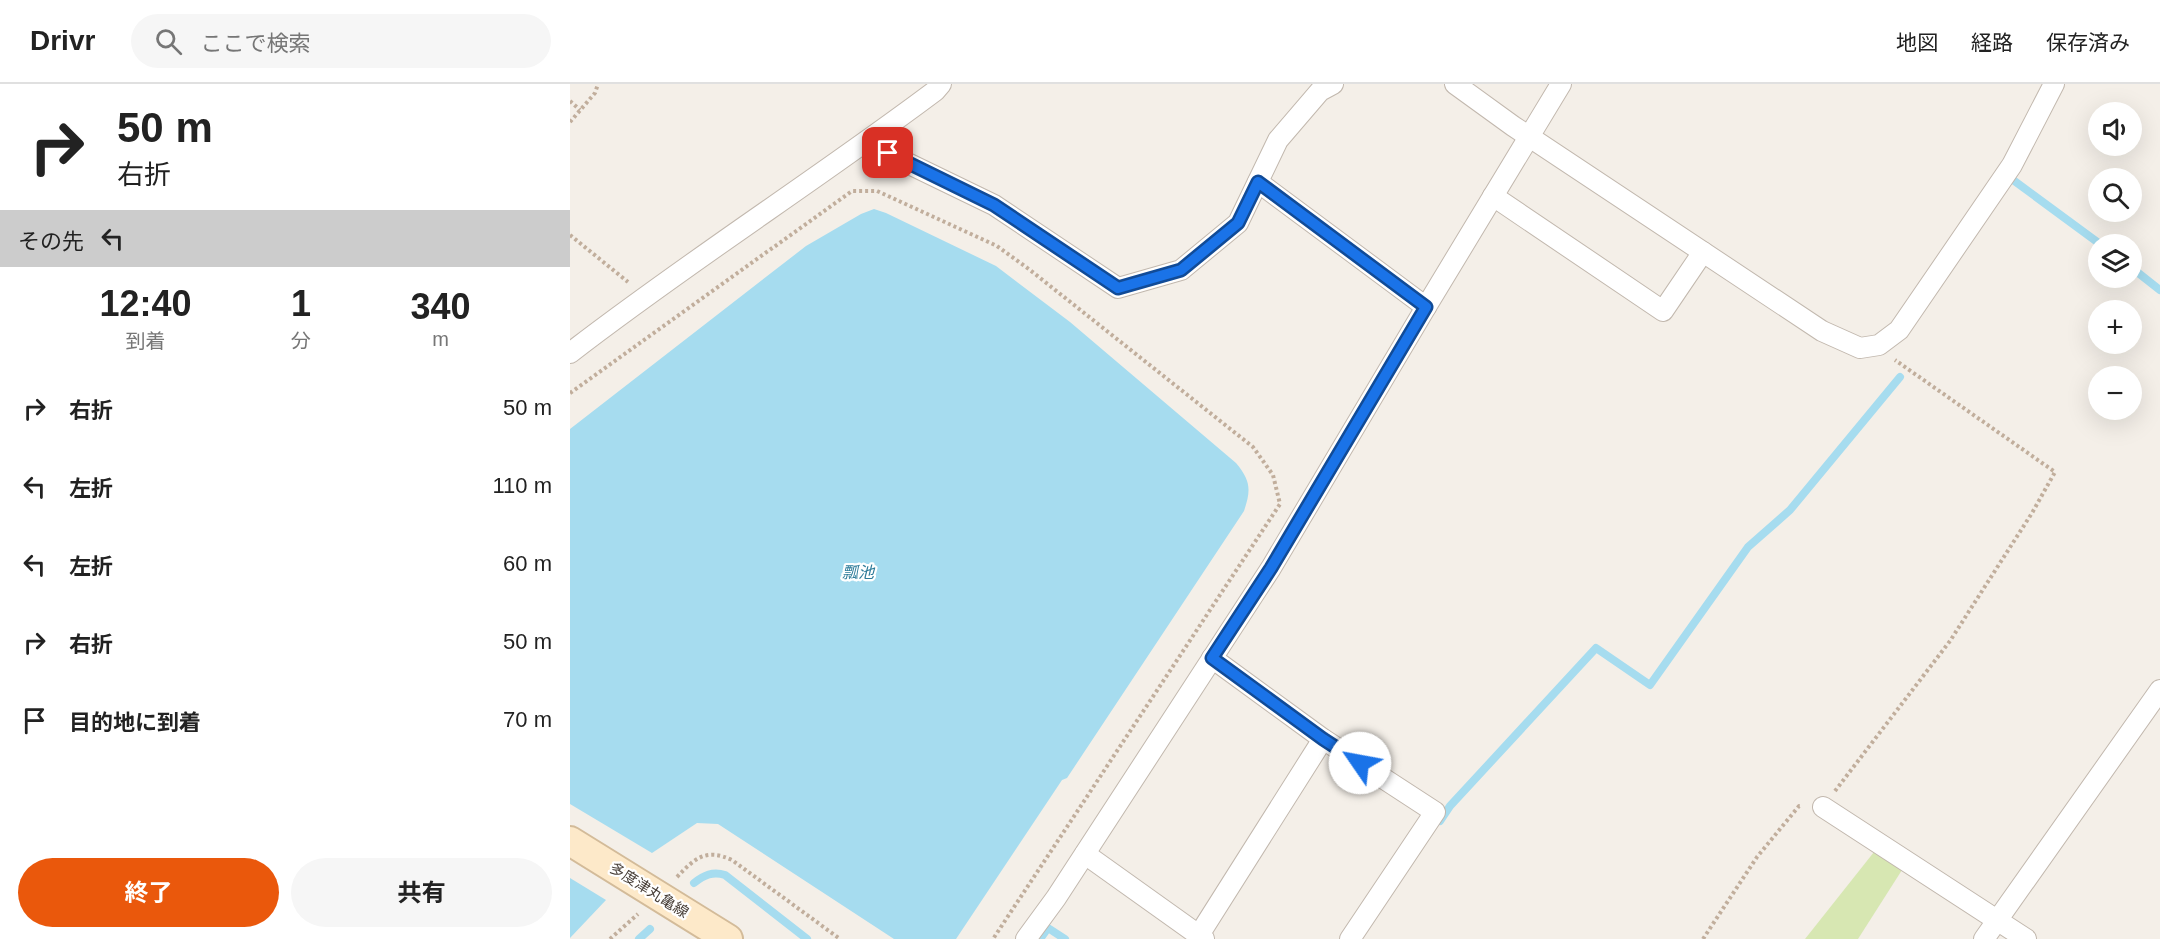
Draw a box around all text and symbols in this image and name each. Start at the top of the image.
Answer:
search box [131,14,551,68]
text: Drivr [30,25,95,56]
icon: search [152,25,185,58]
text: ここで検索 [200,31,310,56]
text: 地図 [1896,31,1938,54]
text: 経路 [1971,31,2013,54]
text: 保存済み [2046,31,2130,54]
map controls [2088,102,2142,420]
button: sound [2088,102,2142,156]
text: 50 m [117,104,213,151]
icon: right [18,108,96,186]
pin [862,127,913,178]
icon: arrive [871,136,904,169]
text: 右折 [117,160,171,190]
button: search [2088,168,2142,222]
icon: left [96,222,129,255]
text: その先 [18,229,84,254]
button: layers [2088,234,2142,288]
text: 12:40 [99,283,192,324]
text: 1 [291,283,311,324]
text: 340 [410,286,471,327]
button: + [2088,300,2142,354]
text: m [432,328,449,350]
text: 到着 [125,330,165,352]
text: 分 [291,330,311,352]
button: − [2088,366,2142,420]
icon: right [18,392,51,425]
text: 50 m [503,395,552,420]
text: 右折 [69,398,113,423]
icon: left [18,470,51,503]
text: 110 m [492,473,552,498]
text: 左折 [69,476,113,501]
icon: left [18,548,51,581]
text: 60 m [503,551,552,576]
text: 左折 [69,554,113,579]
water label: 瓢池 [842,564,876,581]
icon: right [18,626,51,659]
text: 50 m [503,629,552,654]
text: 右折 [69,632,113,657]
icon: arrive [18,704,51,737]
text: 70 m [503,707,552,732]
text: 目的地に到着 [69,710,201,735]
position arrow [1328,731,1392,795]
button: 終了 [18,858,279,927]
button: 共有 [291,858,552,927]
street label: 多度津丸亀線 [607,859,692,921]

